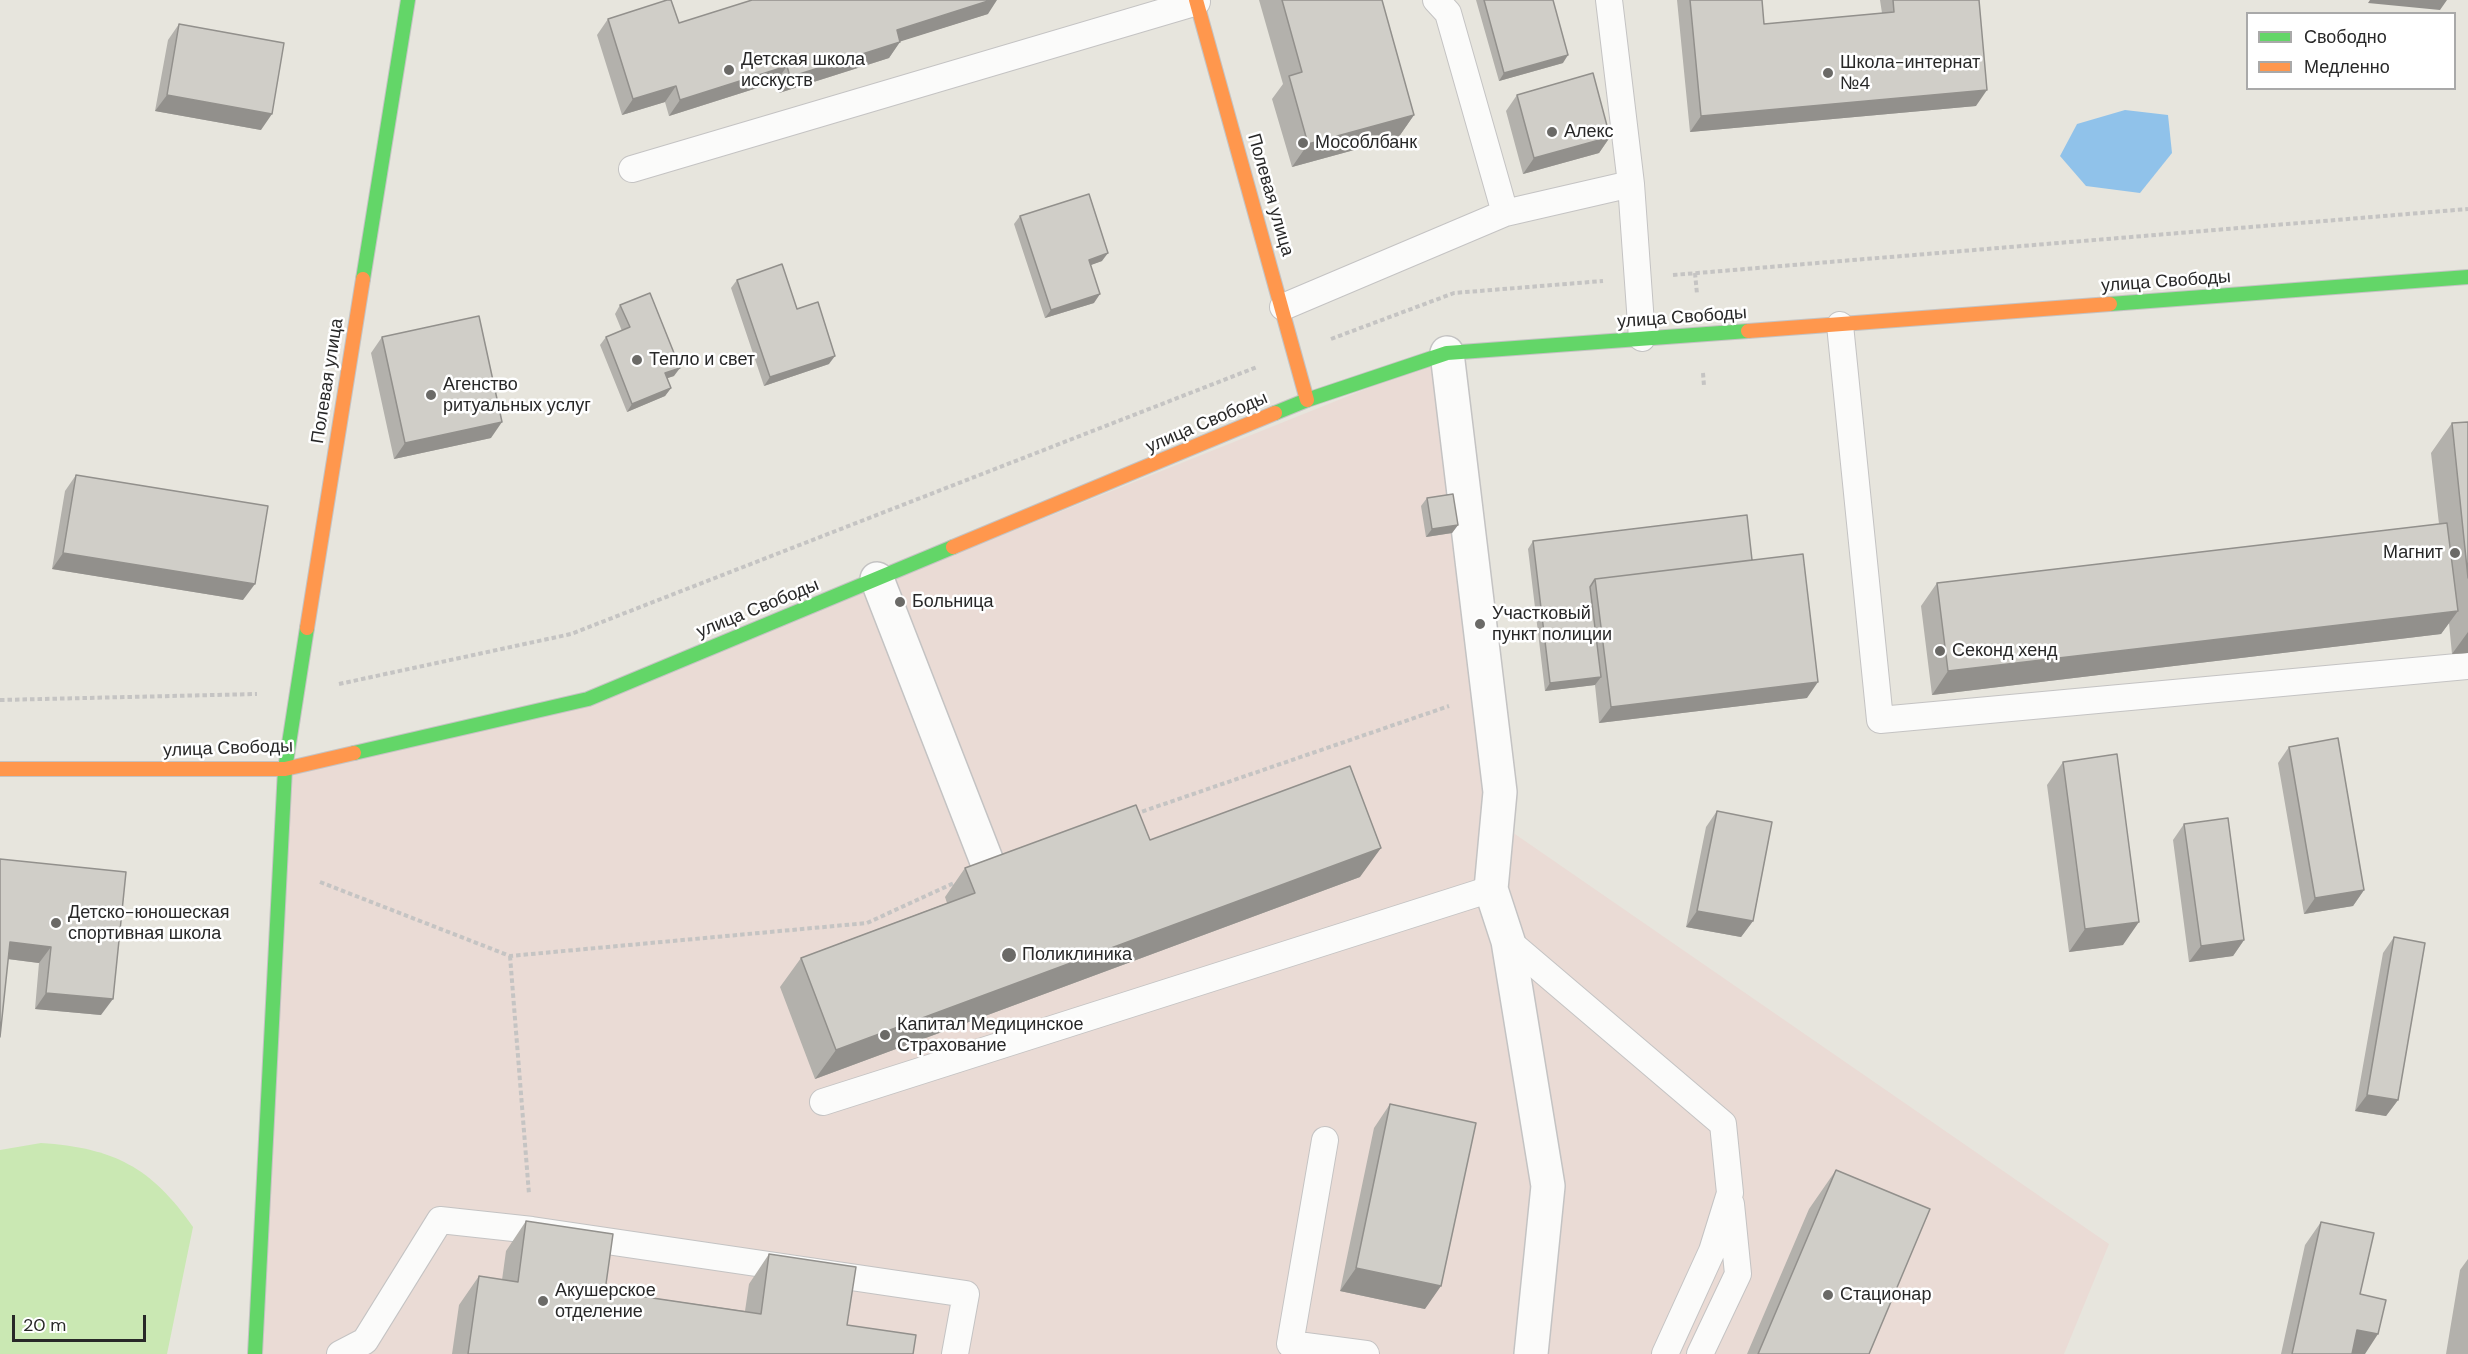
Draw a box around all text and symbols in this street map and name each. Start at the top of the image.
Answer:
legend [2246,12,2456,90]
text: Свободно [2304,25,2387,49]
place label: Детская школа исскуств [741,49,865,92]
place label: Школа-интернат №4 [1840,52,1980,94]
text: Медленно [2304,55,2390,79]
marker: Детская школа исскуств [722,63,736,77]
marker: Школа-интернат №4 [1821,66,1835,80]
place label: Алекс [1564,121,1614,143]
marker: Алекс [1545,125,1559,139]
street label: Полевая улица [1242,131,1298,259]
place label: Мособлбанк [1315,132,1417,154]
marker: Мособлбанк [1296,136,1310,150]
street label: улица Свободы [2100,267,2232,297]
street label: улица Свободы [1616,303,1748,333]
street label: Полевая улица [307,317,349,445]
place label: Тепло и свет [649,349,755,371]
marker: Тепло и свет [630,353,644,367]
place label: Агенство ритуальных услуг [443,374,591,416]
marker: Агенство ритуальных услуг [424,388,438,402]
street label: улица Свободы [1143,388,1271,458]
place label: Магнит [2383,542,2443,564]
marker: Магнит [2448,546,2462,560]
street label: улица Свободы [694,575,822,643]
place label: Больница [912,591,994,613]
marker: Больница [893,595,907,609]
place label: Участковый пункт полиции [1492,603,1612,646]
marker: Участковый пункт полиции [1473,617,1487,631]
place label: Секонд хенд [1952,640,2058,662]
marker: Секонд хенд [1933,644,1947,658]
street label: улица Свободы [163,736,293,762]
place label: Детско-юношеская спортивная школа [68,902,229,944]
marker: Детско-юношеская спортивная школа [49,916,63,930]
place label: Поликлиника [1022,944,1132,966]
marker: Поликлиника [1000,946,1018,964]
place label: Капитал Медицинское Страхование [897,1014,1083,1056]
marker: Капитал Медицинское Страхование [878,1028,892,1042]
place label: Акушерское отделение [555,1280,656,1322]
place label: Стационар [1840,1284,1931,1306]
marker: Стационар [1821,1288,1835,1302]
marker: Акушерское отделение [536,1294,550,1308]
scale bar [15,1303,148,1341]
text: 20 m [23,1313,66,1337]

